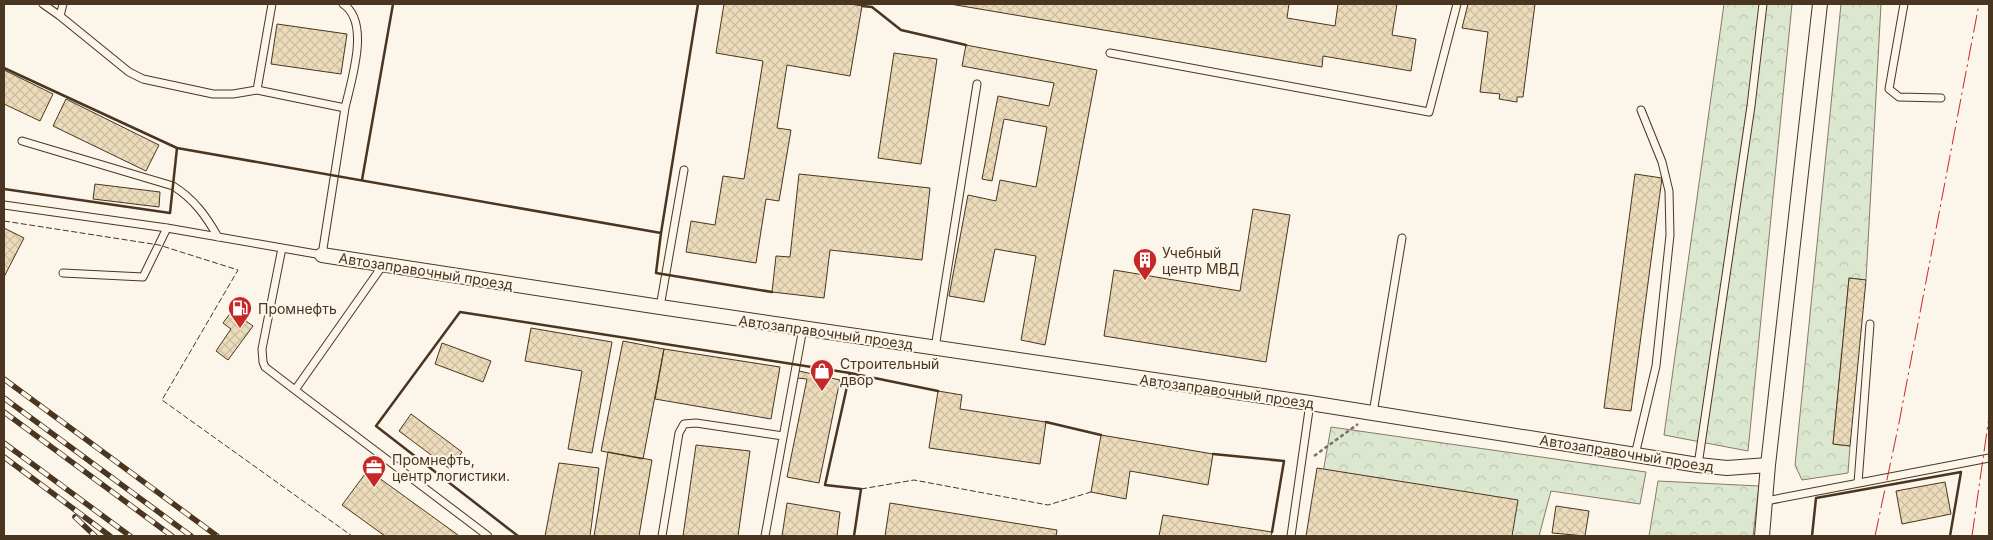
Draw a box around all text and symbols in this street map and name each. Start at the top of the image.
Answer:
place label: Учебный центр МВД [1162,244,1239,277]
building icon: Учебный центр МВД [1132,247,1158,281]
street label: Автозаправочный проезд [338,249,515,293]
fuel station icon: Промнефть [227,295,253,329]
place label: Промнефть [258,300,337,317]
street label: Автозаправочный проезд [738,311,915,353]
place label: Строительный двор [840,355,939,388]
shop icon: Строительный двор [809,358,835,392]
street label: Автозаправочный проезд [1139,370,1316,412]
street label: Автозаправочный проезд [1539,431,1716,475]
place label: Промнефть, центр логистики. [392,451,510,484]
office icon: Промнефть, центр логистики. [361,454,387,488]

